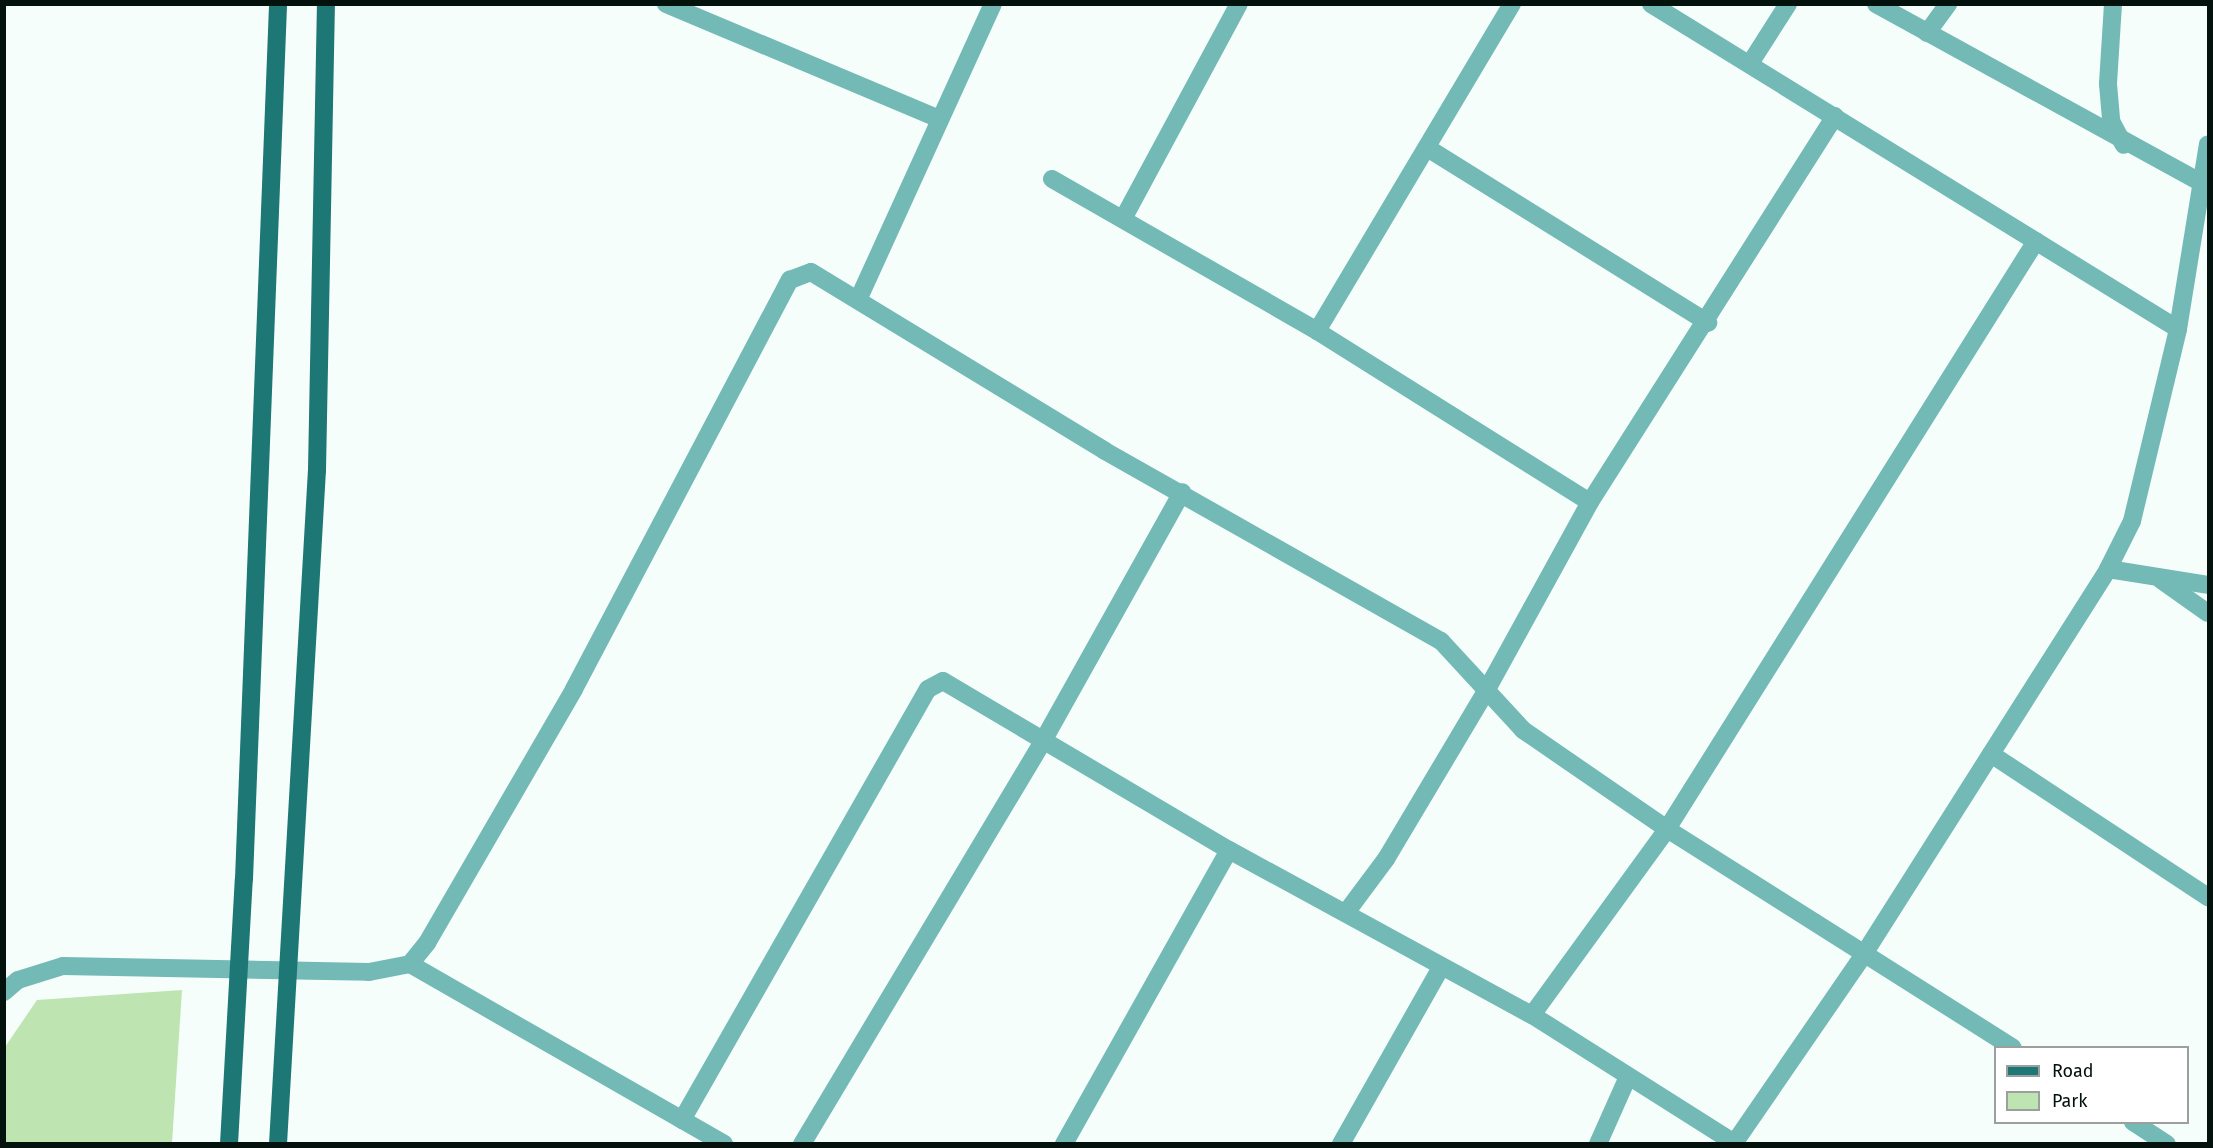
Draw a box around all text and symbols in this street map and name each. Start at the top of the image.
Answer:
legend [1994,1046,2189,1124]
text: Road [2052,1060,2094,1082]
text: Park [2052,1090,2087,1112]

